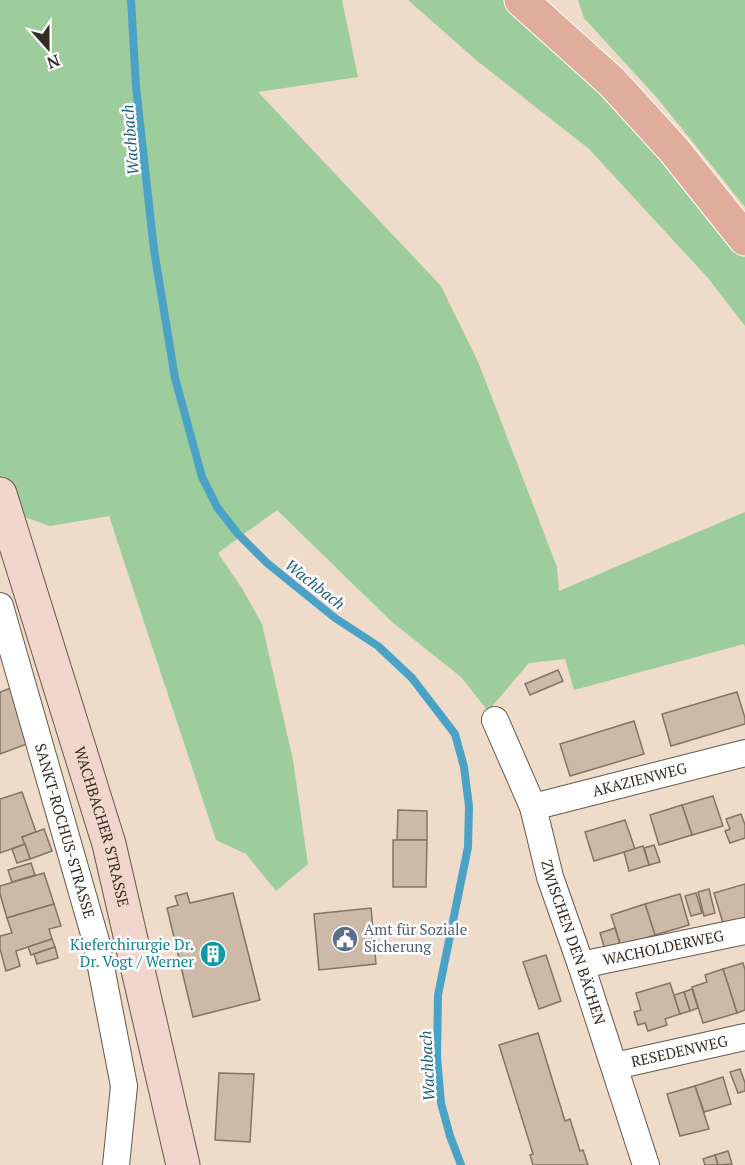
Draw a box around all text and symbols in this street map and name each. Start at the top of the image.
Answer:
north arrow [18,18,78,78]
text: N [44,50,63,74]
water label: Wachbach [116,104,144,176]
water label: Wachbach [280,554,350,614]
street label: SANKT-ROCHUS-STRASSE [31,741,100,920]
street label: WACHBACHER STRASSE [70,744,134,909]
street label: AKAZIENWEG [590,757,689,801]
street label: ZWISCHEN DEN BÄCHEN [537,857,611,1027]
place label: Amt für Soziale Sicherung [364,919,467,956]
public building icon: Amt für Soziale Sicherung [330,924,360,954]
street label: WACHOLDERWEG [601,925,726,969]
place label: Kieferchirurgie Dr. Dr. Vogt / Werner [70,934,194,971]
building icon: Kieferchirurgie Dr. Dr. Vogt / Werner [198,939,228,969]
water label: Wachbach [414,1030,440,1102]
street label: RESEDENWEG [629,1030,730,1071]

